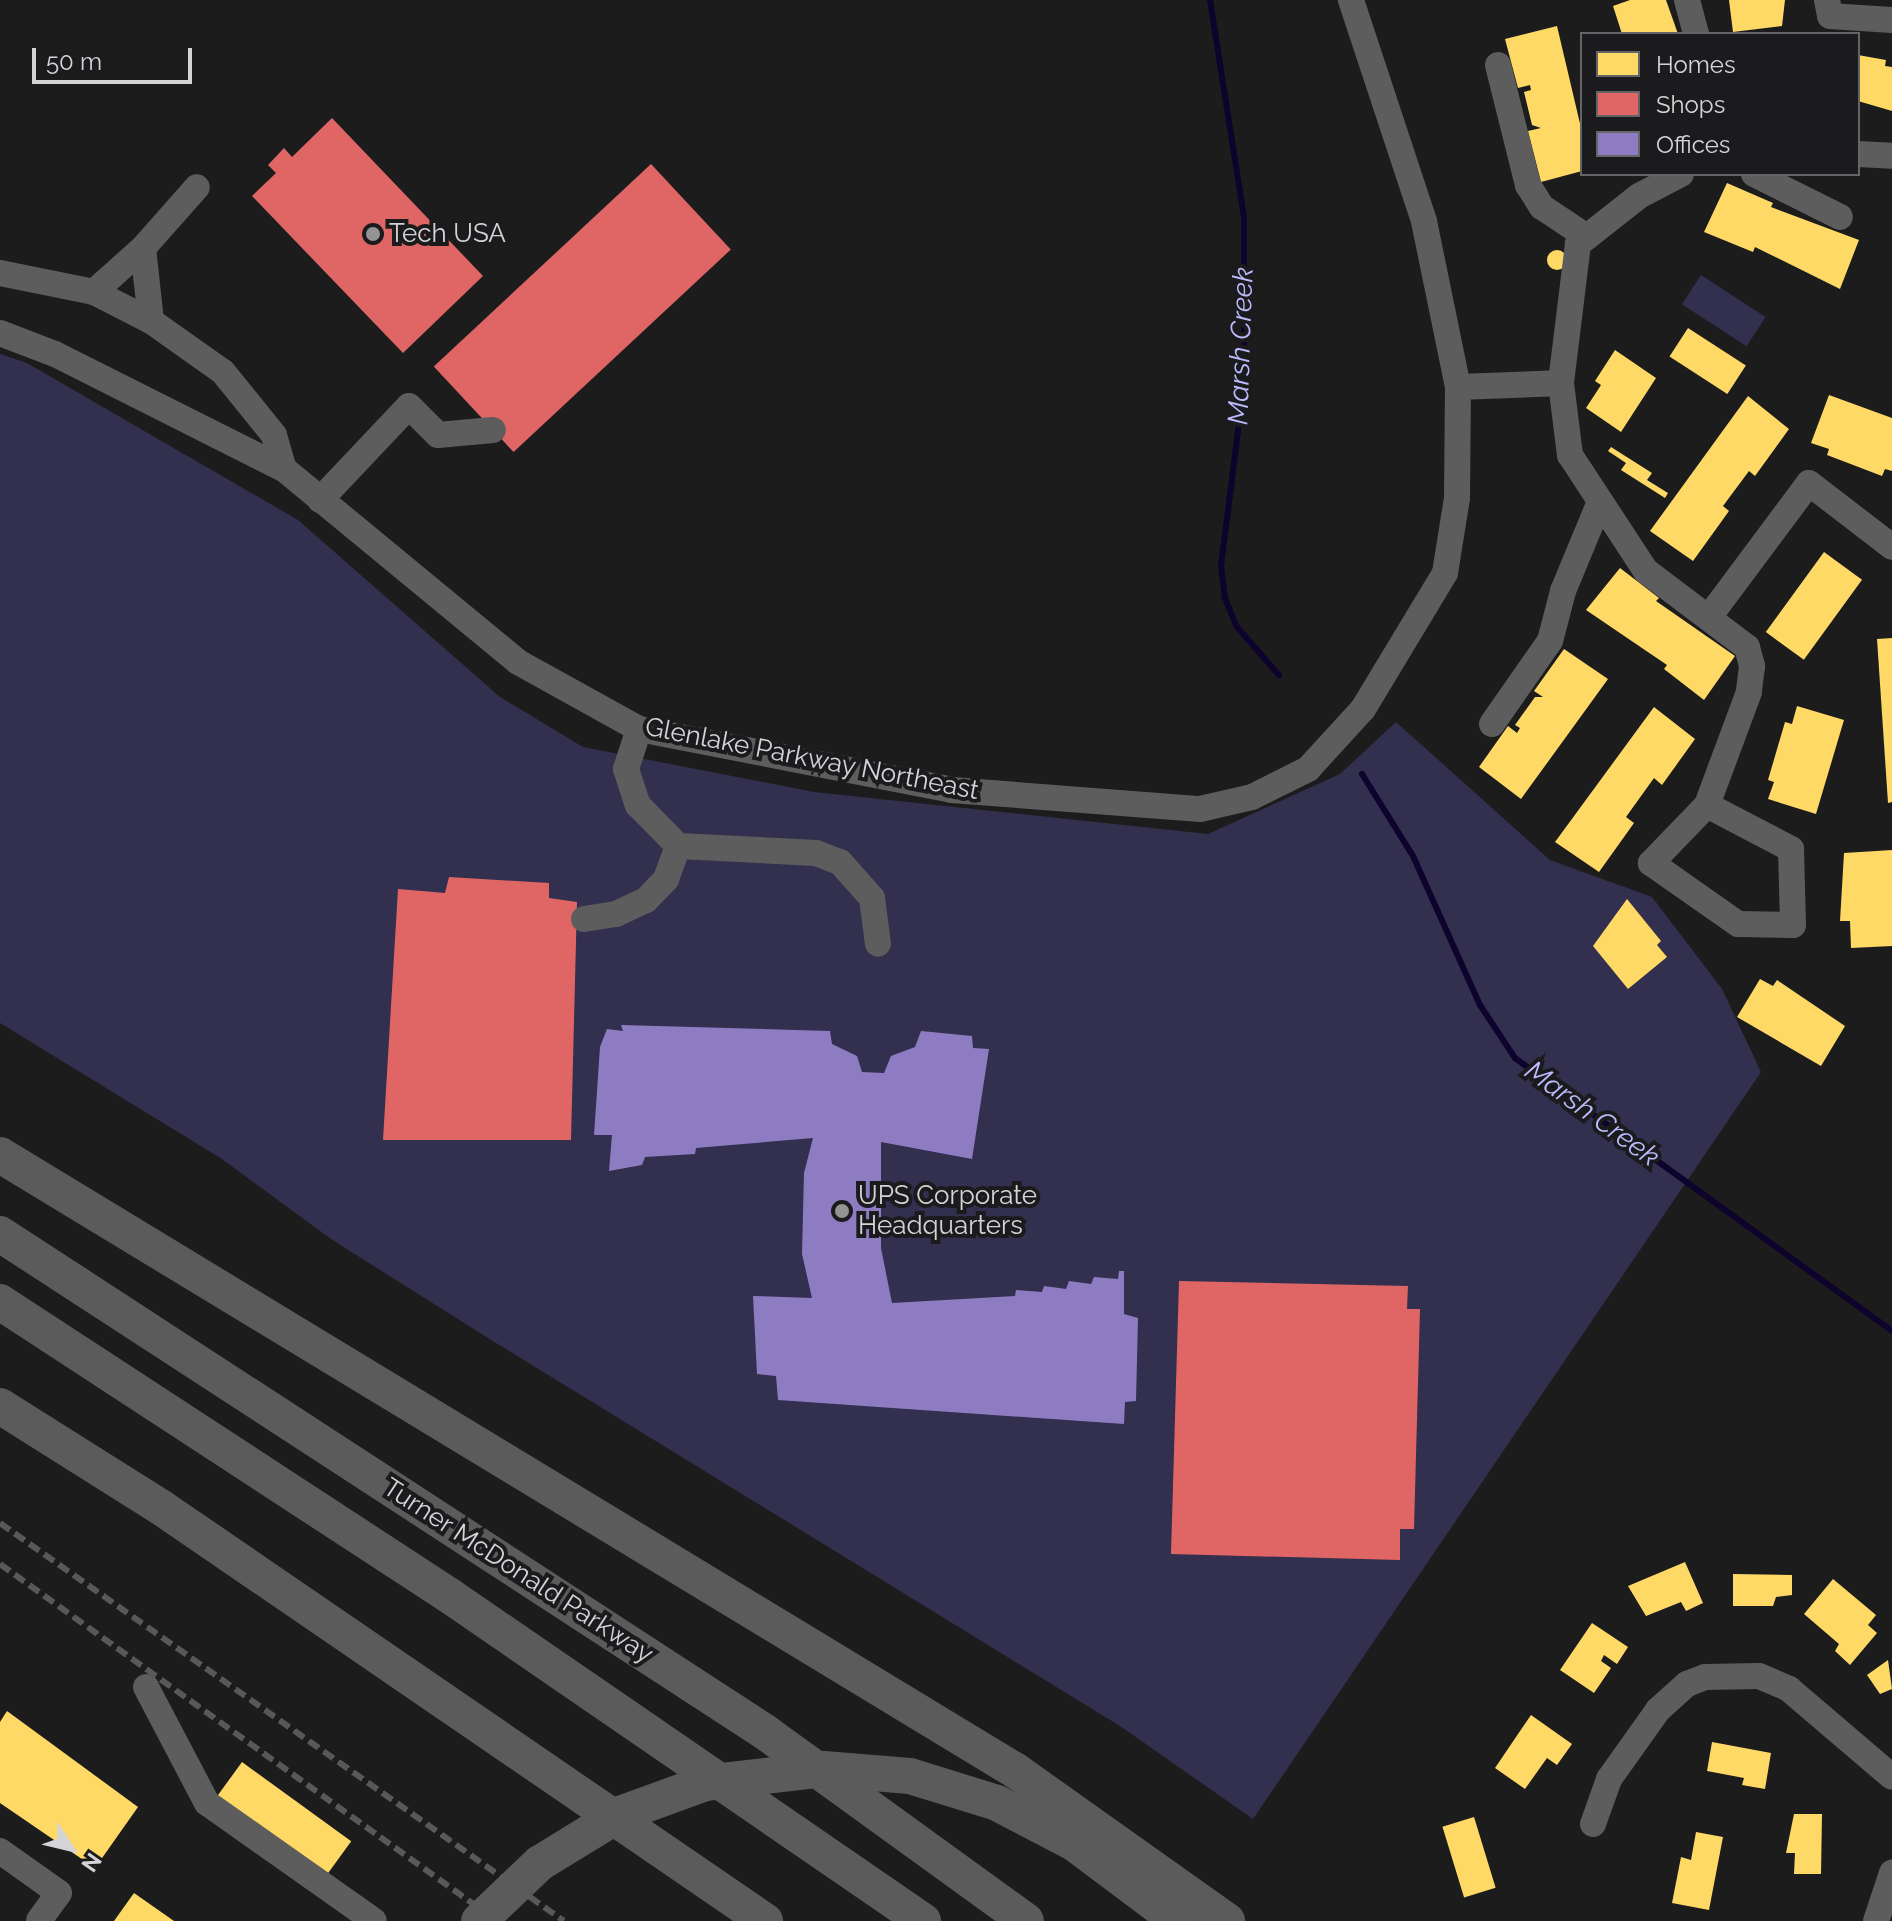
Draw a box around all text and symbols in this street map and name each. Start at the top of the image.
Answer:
scale bar [36,32,196,82]
legend [1580,32,1860,176]
text: 50 m [46,47,102,76]
text: Homes [1656,50,1736,79]
text: Shops [1656,90,1725,119]
text: Offices [1656,130,1730,159]
place label: Tech USA [389,218,506,250]
marker: Tech USA [364,225,382,243]
water label: Marsh Creek [1221,267,1261,425]
street label: Glenlake Parkway Northeast [642,711,982,807]
water label: Marsh Creek [1518,1054,1666,1174]
place label: UPS Corporate Headquarters [858,1180,1037,1242]
marker: UPS Corporate Headquarters [833,1202,851,1220]
street label: Turner McDonald Parkway [377,1472,659,1670]
north arrow [32,1809,112,1889]
text: N [76,1848,107,1877]

